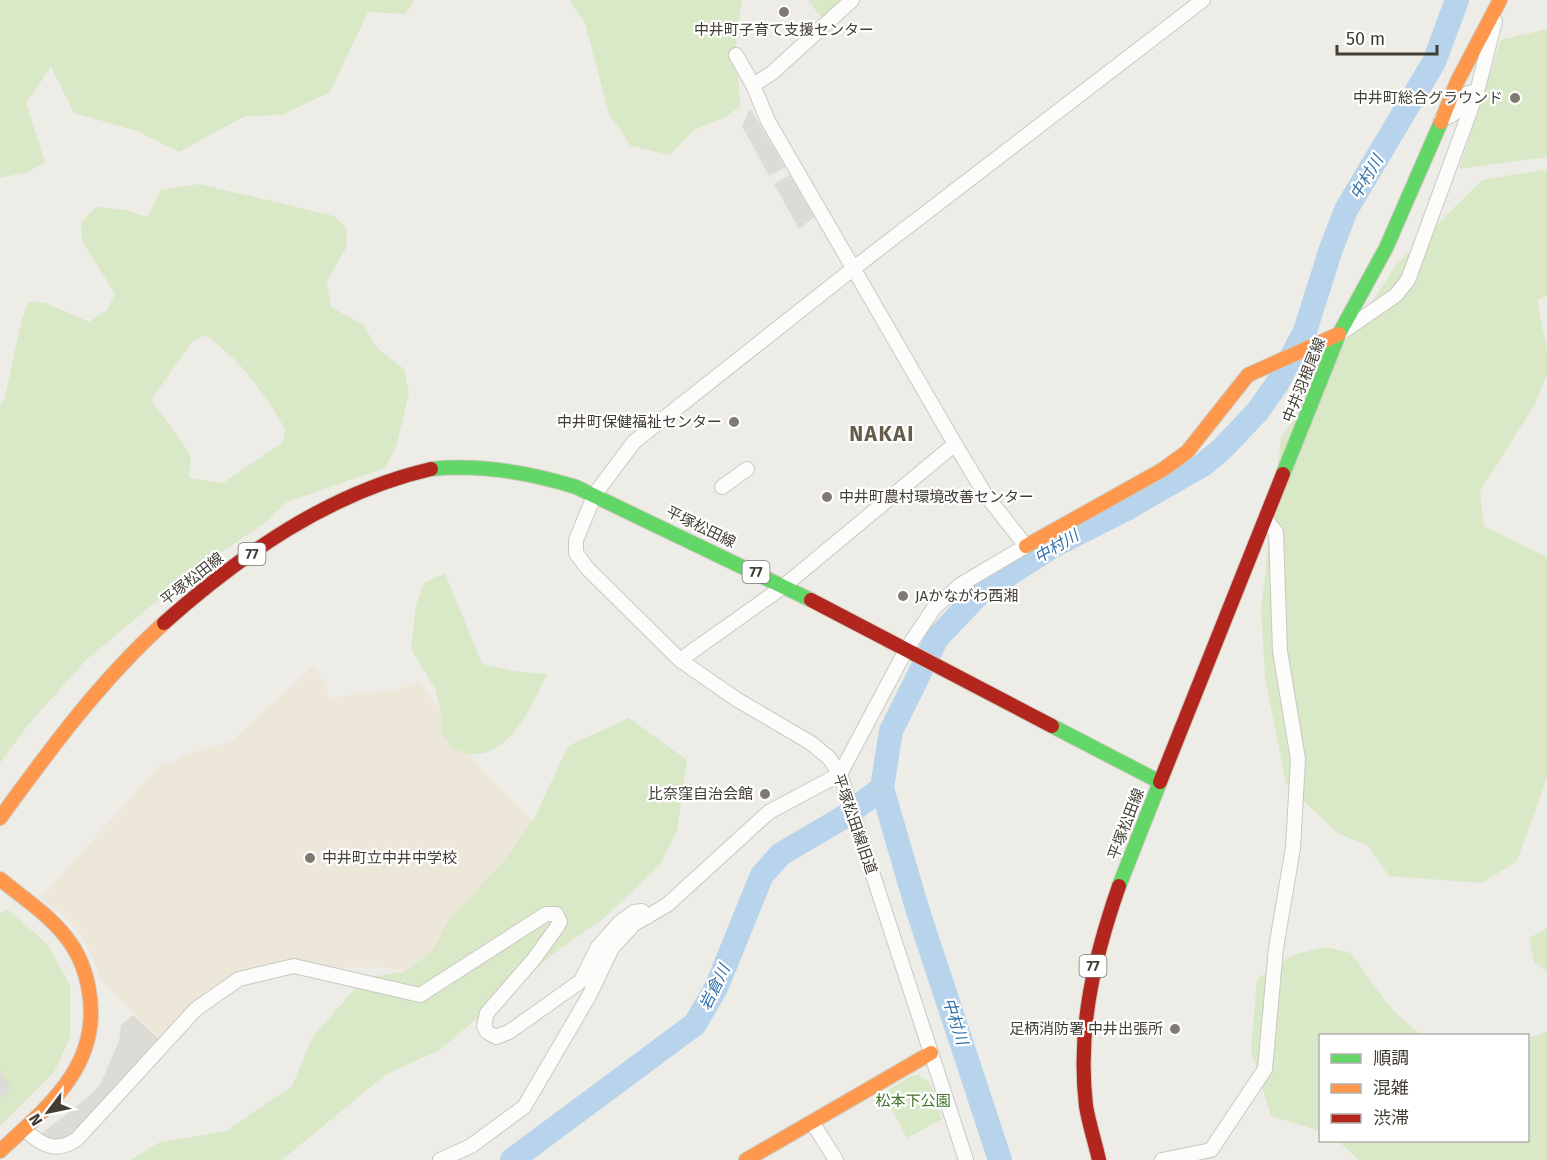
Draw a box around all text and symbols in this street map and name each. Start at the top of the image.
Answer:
marker: 中井町子育て支援センター [777,5,791,19]
scale bar [1337,18,1438,56]
place label: 中井町子育て支援センター [694,21,874,39]
text: 50 m [1346,28,1385,50]
place label: 中井町総合グラウンド [1353,89,1503,107]
marker: 中井町総合グラウンド [1508,91,1522,105]
water label: 中村川 [1346,150,1388,203]
street label: 中井羽根尾線 [1279,335,1329,425]
place label: 中井町保健福祉センター [557,413,722,431]
marker: 中井町保健福祉センター [727,415,741,429]
district label: NAKAI [849,421,915,447]
place label: 中井町農村環境改善センター [839,488,1034,506]
marker: 中井町農村環境改善センター [820,490,834,504]
street label: 平塚松田線 [663,502,739,552]
water label: 中村川 [1031,525,1083,567]
road number: 77 [238,543,266,565]
street label: 平塚松田線 [157,549,227,609]
road number: 77 [742,561,770,583]
place label: JAかながわ西湘 [915,587,1018,605]
marker: JAかながわ西湘 [896,589,910,603]
street label: 平塚松田線旧道 [829,771,881,877]
place label: 比奈窪自治会館 [648,785,753,803]
street label: 平塚松田線 [1104,786,1148,862]
marker: 比奈窪自治会館 [758,787,772,801]
place label: 中井町立中井中学校 [322,849,457,867]
marker: 中井町立中井中学校 [303,851,317,865]
road number: 77 [1080,955,1106,977]
water label: 岩倉川 [695,960,734,1013]
water label: 中村川 [939,995,973,1049]
place label: 足柄消防署 中井出張所 [1009,1020,1163,1038]
marker: 足柄消防署 中井出張所 [1168,1022,1182,1036]
legend [1319,1034,1529,1142]
text: 順調 [1373,1047,1409,1069]
text: 混雑 [1373,1077,1409,1099]
north arrow [18,1082,78,1142]
park label: 松本下公園 [875,1092,951,1110]
text: 渋滞 [1373,1107,1409,1129]
text: N [25,1110,47,1129]

